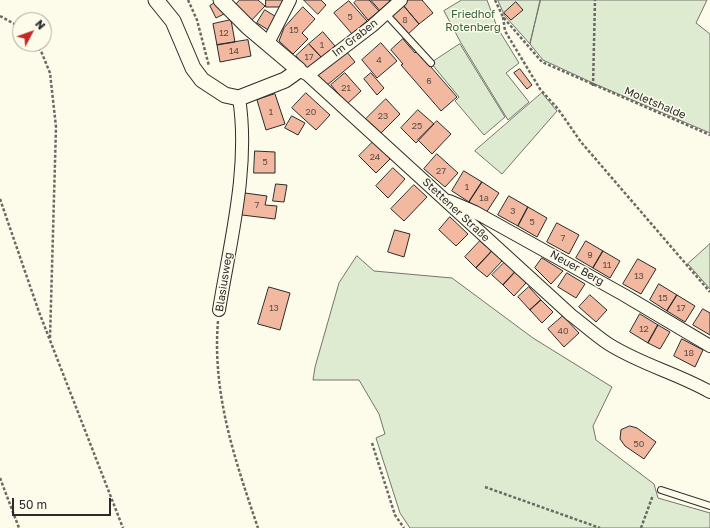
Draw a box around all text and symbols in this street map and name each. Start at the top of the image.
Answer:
park label: Friedhof Rotenberg [445,8,501,34]
north arrow [12,12,52,52]
house number: 5 [347,12,353,22]
house number: 8 [402,15,408,25]
street label: Im Graben [330,16,380,60]
text: N [33,17,48,32]
house number: 15 [289,25,299,35]
house number: 12 [219,28,229,38]
house number: 1 [320,40,324,50]
house number: 14 [229,46,239,56]
house number: 17 [304,52,314,62]
house number: 4 [376,55,382,65]
house number: 6 [426,76,432,86]
house number: 21 [341,83,351,93]
street label: Moletshalde [622,84,688,122]
house number: 1 [269,107,273,117]
house number: 20 [306,107,316,117]
house number: 23 [378,111,388,121]
house number: 25 [412,121,422,131]
house number: 24 [370,152,380,162]
house number: 5 [262,157,268,167]
house number: 27 [436,166,446,176]
street label: Stettener Straße [420,175,492,245]
house number: 1 [465,182,469,192]
house number: 1a [479,193,489,203]
house number: 7 [255,200,259,210]
house number: 3 [510,206,516,216]
house number: 5 [529,217,535,227]
house number: 7 [561,233,565,243]
street label: Neuer Berg [548,248,606,288]
house number: 9 [587,250,593,260]
street label: Blasiusweg [213,251,235,313]
house number: 11 [603,260,611,270]
house number: 13 [634,271,644,281]
house number: 15 [658,293,668,303]
house number: 13 [269,303,279,313]
house number: 17 [676,303,686,313]
house number: 12 [639,324,649,334]
house number: 40 [557,326,569,336]
house number: 18 [684,348,694,358]
house number: 50 [634,439,644,449]
scale bar [14,490,113,516]
text: 50 m [19,497,47,512]

